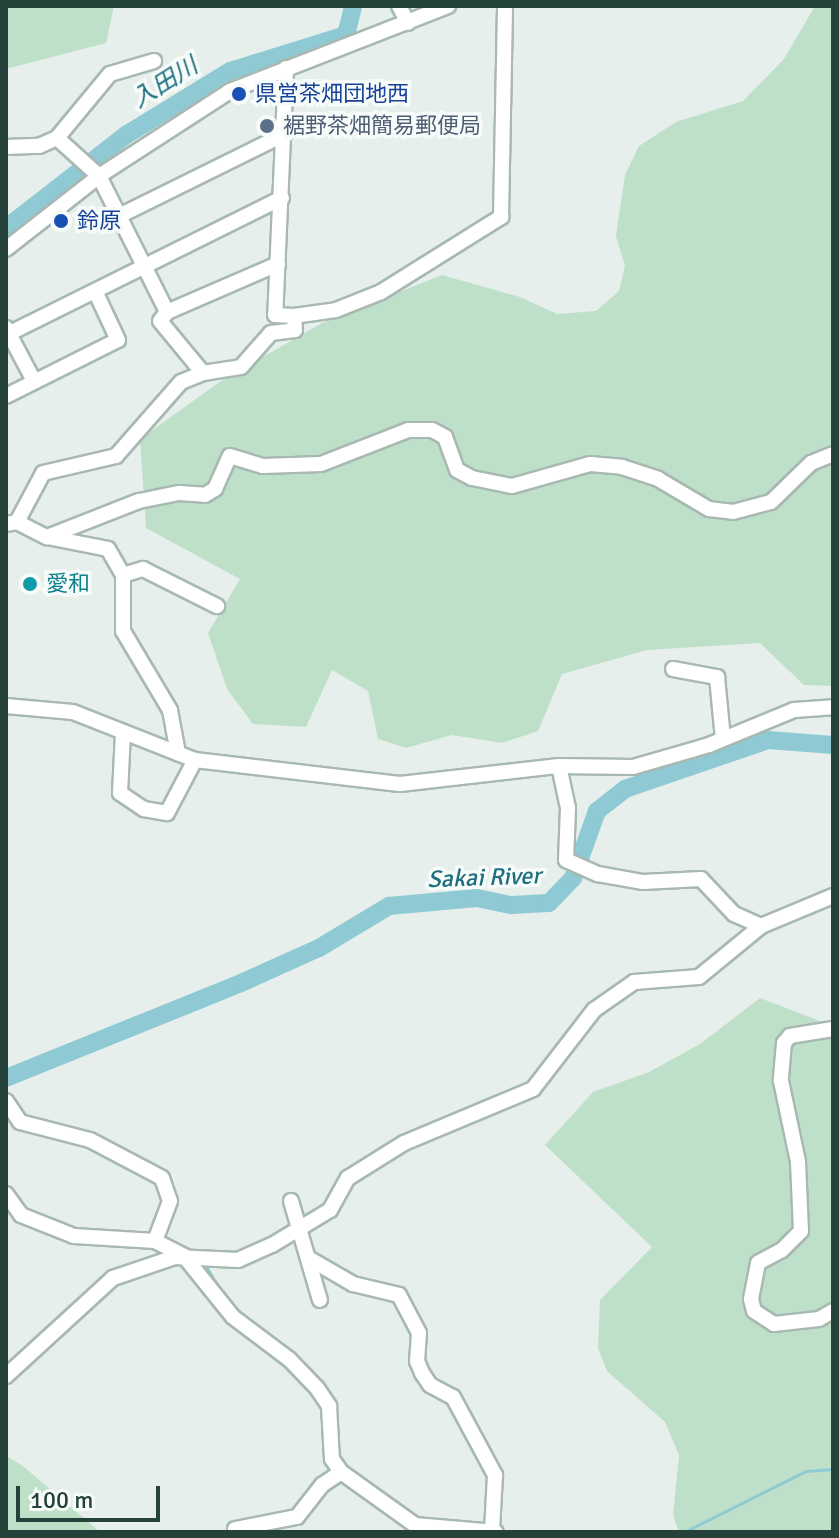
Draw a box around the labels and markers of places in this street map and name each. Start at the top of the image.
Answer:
place label: 県営茶畑団地西 [255,81,409,107]
marker: 県営茶畑団地西 [230,85,248,103]
place label: 裾野茶畑簡易郵便局 [283,113,481,139]
marker: 裾野茶畑簡易郵便局 [258,117,276,135]
place label: 鈴原 [77,208,121,234]
marker: 鈴原 [52,212,70,230]
place label: 愛和 [46,571,90,597]
marker: 愛和 [21,575,39,593]

